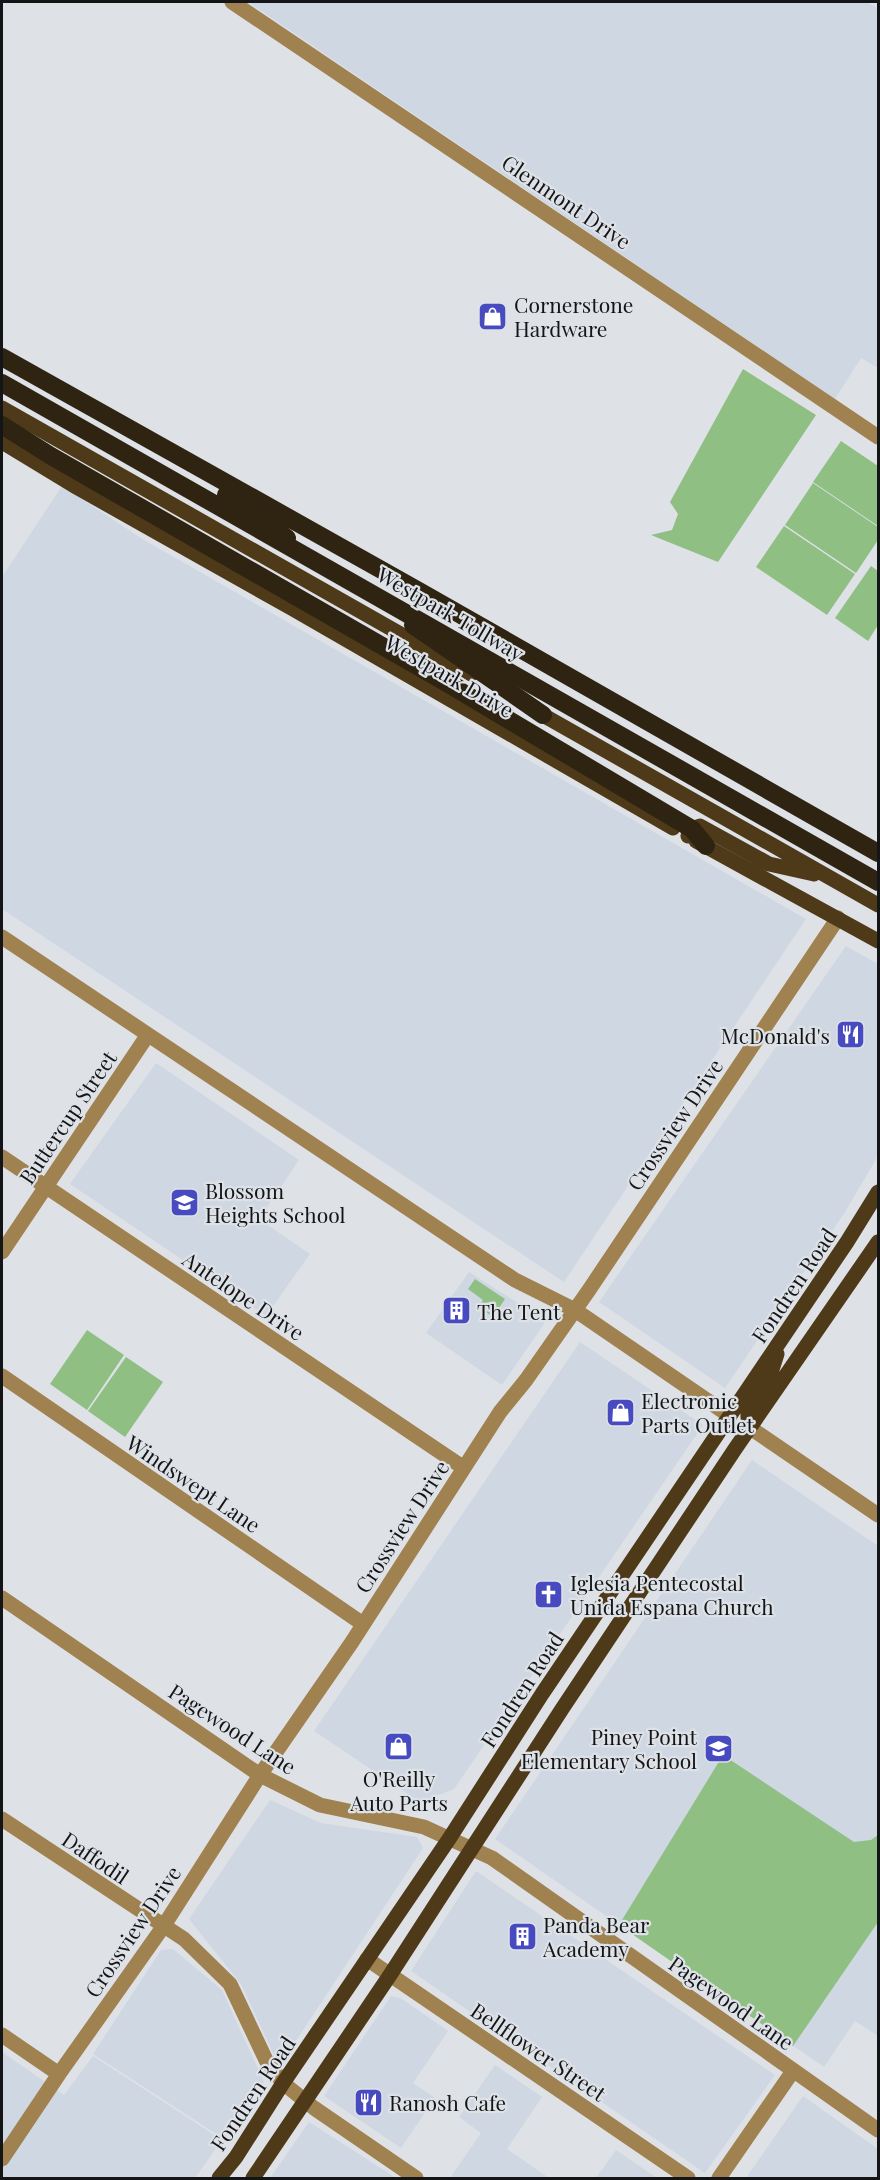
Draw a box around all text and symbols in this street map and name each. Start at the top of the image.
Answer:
street label: Glenmont Drive [497,147,637,255]
place label: Cornerstone Hardware [514,290,633,342]
shop icon: Cornerstone Hardware [477,300,509,332]
street label: Westpark Tollway [372,559,530,667]
street label: Westpark Drive [380,626,520,723]
restaurant icon: McDonald's [835,1019,867,1051]
place label: McDonald's [721,1021,830,1049]
street label: Buttercup Street [12,1044,122,1189]
street label: Crossview Drive [620,1053,728,1195]
place label: Blossom Heights School [205,1176,346,1228]
school or university icon: Blossom Heights School [168,1186,200,1218]
street label: Fondren Road [744,1222,842,1348]
street label: Antelope Drive [177,1244,310,1346]
building icon: The Tent [440,1295,472,1327]
place label: The Tent [477,1297,561,1325]
place label: Electronic Parts Outlet [641,1386,755,1438]
shop icon: Electronic Parts Outlet [604,1396,636,1428]
street label: Windswept Lane [121,1427,266,1538]
street label: Crossview Drive [348,1454,454,1598]
place label: Iglesia Pentecostal Unida Espana Church [570,1568,774,1620]
church icon: Iglesia Pentecostal Unida Espana Church [533,1578,565,1610]
street label: Fondren Road [473,1626,569,1752]
street label: Pagewood Lane [164,1676,302,1780]
place label: Piney Point Elementary School [521,1722,698,1774]
shop icon: O'Reilly Auto Parts [383,1731,415,1763]
school or university icon: Piney Point Elementary School [702,1732,734,1764]
place label: O'Reilly Auto Parts [349,1764,448,1816]
street label: Daffodil [57,1824,135,1890]
street label: Crossview Drive [78,1860,186,2002]
place label: Panda Bear Academy [542,1910,650,1962]
building icon: Panda Bear Academy [506,1920,538,1952]
street label: Pagewood Lane [664,1949,800,2055]
street label: Bellflower Street [466,1995,612,2107]
street label: Fondren Road [203,2030,301,2156]
restaurant icon: Ranosh Cafe [352,2086,384,2118]
place label: Ranosh Cafe [389,2088,506,2116]

